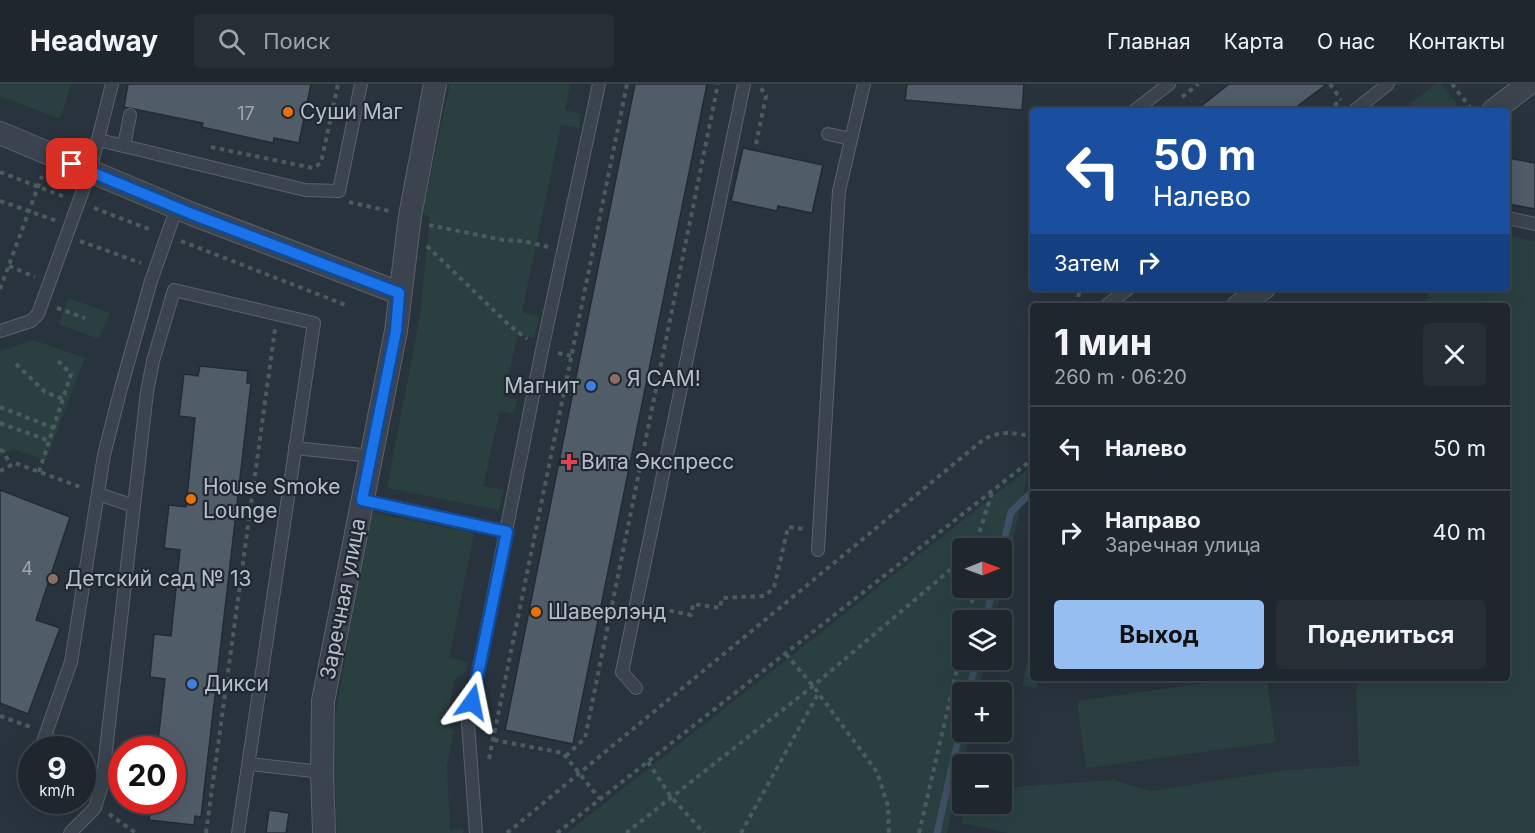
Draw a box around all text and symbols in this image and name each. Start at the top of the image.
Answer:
search box [194,14,614,68]
text: Headway [30,24,158,58]
icon: search [215,25,248,58]
text: Поиск [263,28,330,54]
text: Главная [1107,29,1191,54]
text: Карта [1224,29,1284,54]
text: О нас [1317,29,1375,54]
text: Контакты [1408,29,1505,54]
place label: Суши Маг [300,99,403,124]
house number: 17 [237,103,255,124]
marker: Суши Маг [281,105,295,119]
text: 50 m [1153,129,1256,180]
icon: left [1054,132,1132,210]
pin [46,138,97,189]
icon: arrive [55,147,88,180]
text: Налево [1153,180,1251,213]
icon: right [1132,246,1165,279]
text: Затем [1054,250,1120,276]
text: 1 мин [1054,320,1152,364]
button: close [1423,323,1486,386]
text: 260 m · 06:20 [1054,365,1187,389]
place label: Я САМ! [627,366,701,391]
marker: Я САМ! [608,372,622,386]
place label: Магнит [504,373,579,398]
marker: Магнит [584,379,598,393]
icon: left [1054,432,1087,465]
text: Налево [1105,435,1187,461]
text: 50 m [1433,435,1486,461]
place label: Вита Экспресс [581,449,734,474]
marker: Вита Экспресс [562,455,576,469]
place label: House Smoke Lounge [203,474,341,523]
marker: House Smoke Lounge [184,492,198,506]
text: Направо [1105,507,1201,533]
street label: Заречная улица [315,516,370,682]
icon: right [1054,516,1087,549]
text: 40 m [1432,519,1486,545]
text: Заречная улица [1105,533,1261,557]
north arrow [952,538,1012,598]
map controls [952,538,1012,814]
house number: 4 [21,558,33,579]
place label: Детский сад № 13 [65,566,251,591]
marker: Детский сад № 13 [46,572,60,586]
place label: Шаверлэнд [548,599,666,624]
button: Выход [1054,600,1264,669]
button: Поделиться [1276,600,1486,669]
marker: Шаверлэнд [529,605,543,619]
button: layers [952,610,1012,670]
position arrow [440,670,504,734]
place label: Дикси [204,671,269,696]
marker: Дикси [185,677,199,691]
button: + [952,682,1012,742]
speed limit sign: 20 [108,736,186,814]
text: 9 [47,750,67,786]
button: − [952,754,1012,814]
text: km/h [39,781,75,800]

